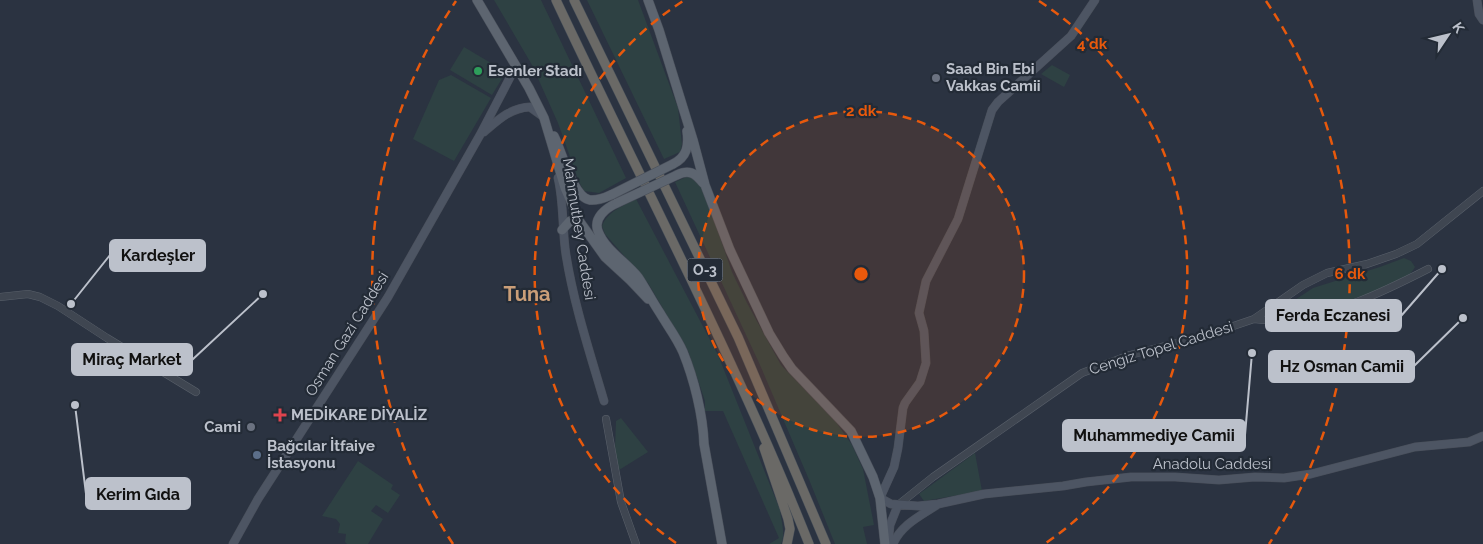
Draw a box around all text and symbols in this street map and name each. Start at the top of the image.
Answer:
north arrow [1423,10,1473,60]
text: K [1449,19,1468,36]
text: 4 dk [1077,35,1108,53]
place label: Saad Bin Ebi Vakkas Camii [946,60,1041,95]
place label: Esenler Stadı [488,62,582,80]
marker: Esenler Stadı [472,65,484,77]
marker: Saad Bin Ebi Vakkas Camii [930,72,942,84]
text: 2 dk [846,102,877,120]
street label: Mahmutbey Caddesi [559,157,599,301]
callout: Kardeşler [110,240,205,271]
text: Kardeşler [121,246,195,265]
road number: O-3 [688,258,722,282]
centre of rings [852,265,870,283]
text: 6 dk [1335,265,1366,283]
street label: Osman Gazi Caddesi [302,269,392,399]
district label: Tuna [503,282,551,306]
callout: Ferda Eczanesi [1266,300,1401,331]
text: Ferda Eczanesi [1276,306,1390,325]
street label: Cengiz Topel Caddesi [1087,318,1235,378]
callout: Miraç Market [72,344,192,375]
text: Miraç Market [82,350,182,369]
callout: Hz Osman Camii [1269,351,1414,382]
text: Hz Osman Camii [1280,357,1404,376]
place label: MEDİKARE DİYALİZ [291,406,427,424]
marker: MEDİKARE DİYALİZ [273,408,287,422]
place label: Cami [204,418,241,436]
callout: Muhammediye Camii [1063,420,1245,451]
marker: Cami [245,421,257,433]
text: Muhammediye Camii [1073,426,1235,445]
place label: Bağcılar İtfaiye İstasyonu [267,437,375,472]
marker: Bağcılar İtfaiye İstasyonu [251,449,263,461]
street label: Anadolu Caddesi [1153,455,1271,473]
callout: Kerim Gıda [86,478,190,509]
text: Kerim Gıda [96,485,180,504]

